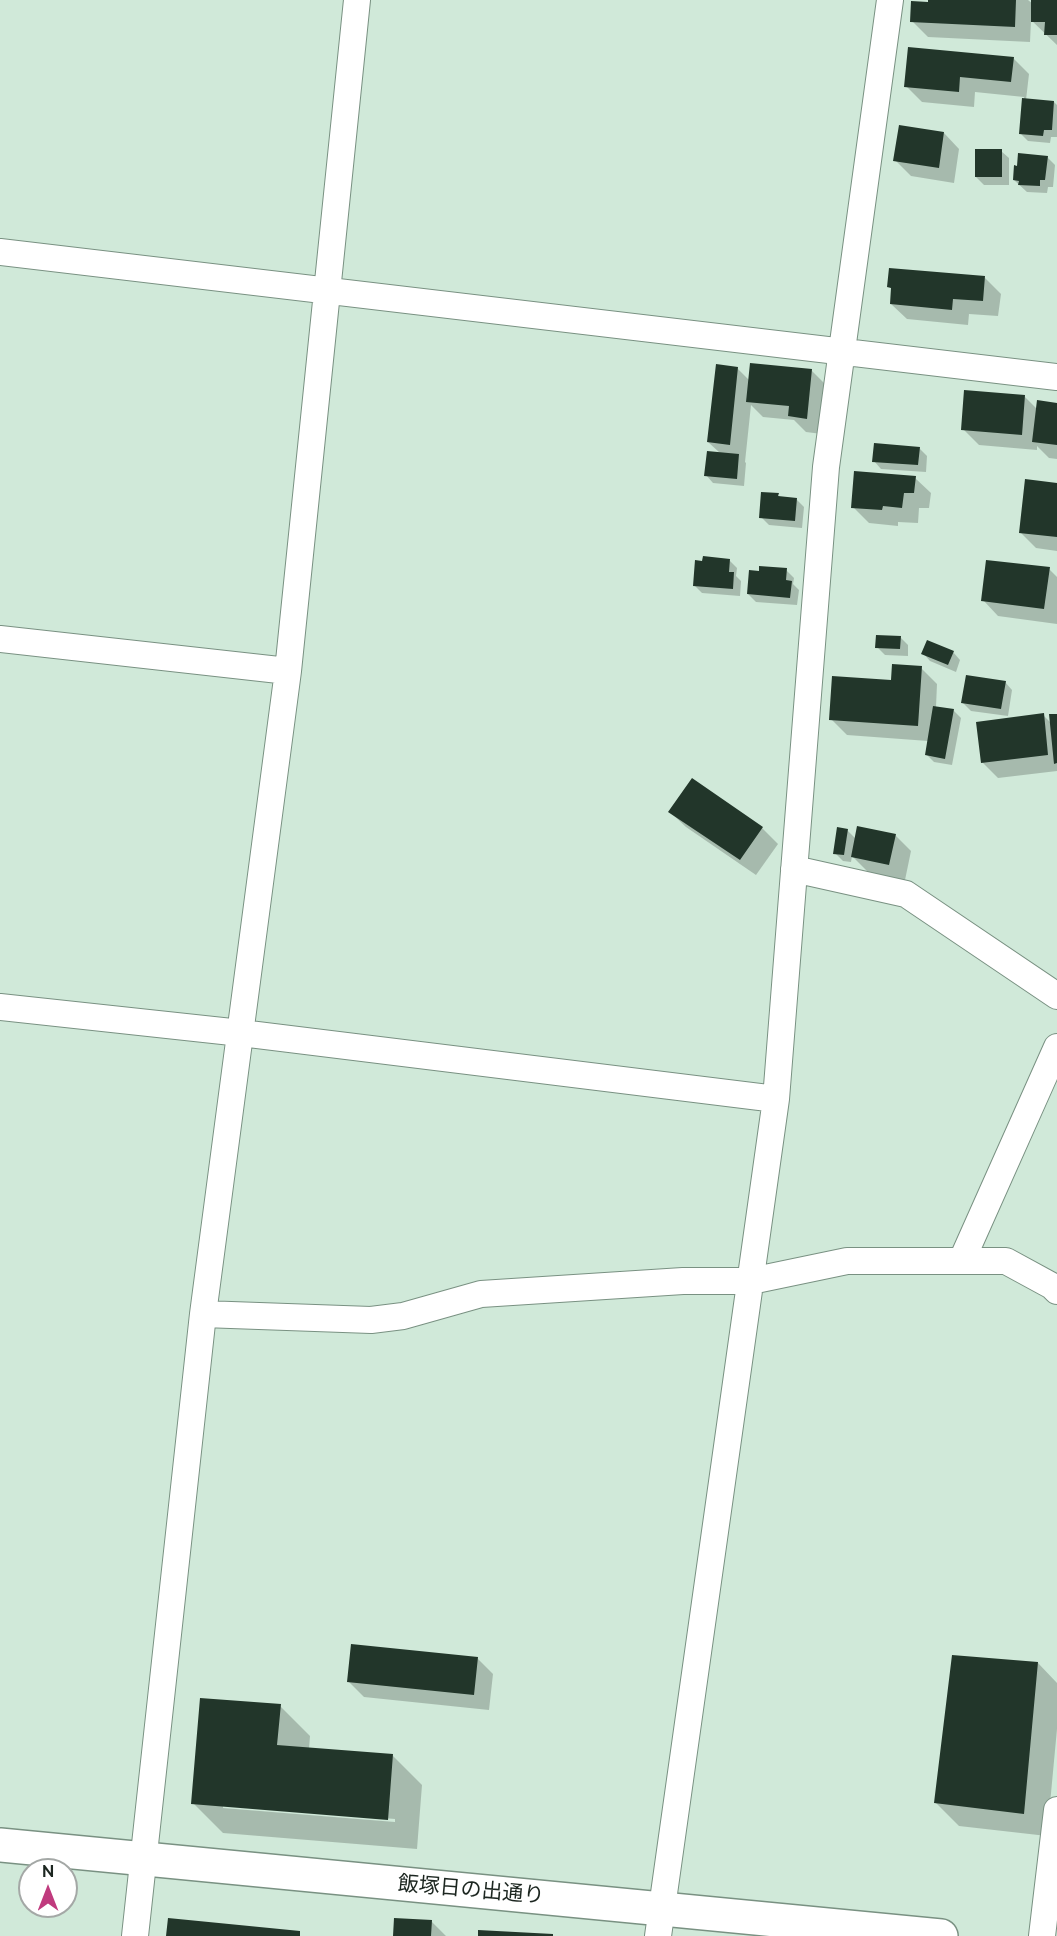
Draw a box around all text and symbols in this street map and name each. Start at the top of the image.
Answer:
north arrow [18,1858,78,1918]
text: N [42,1862,54,1881]
street label: 飯塚日の出通り [397,1871,545,1909]

